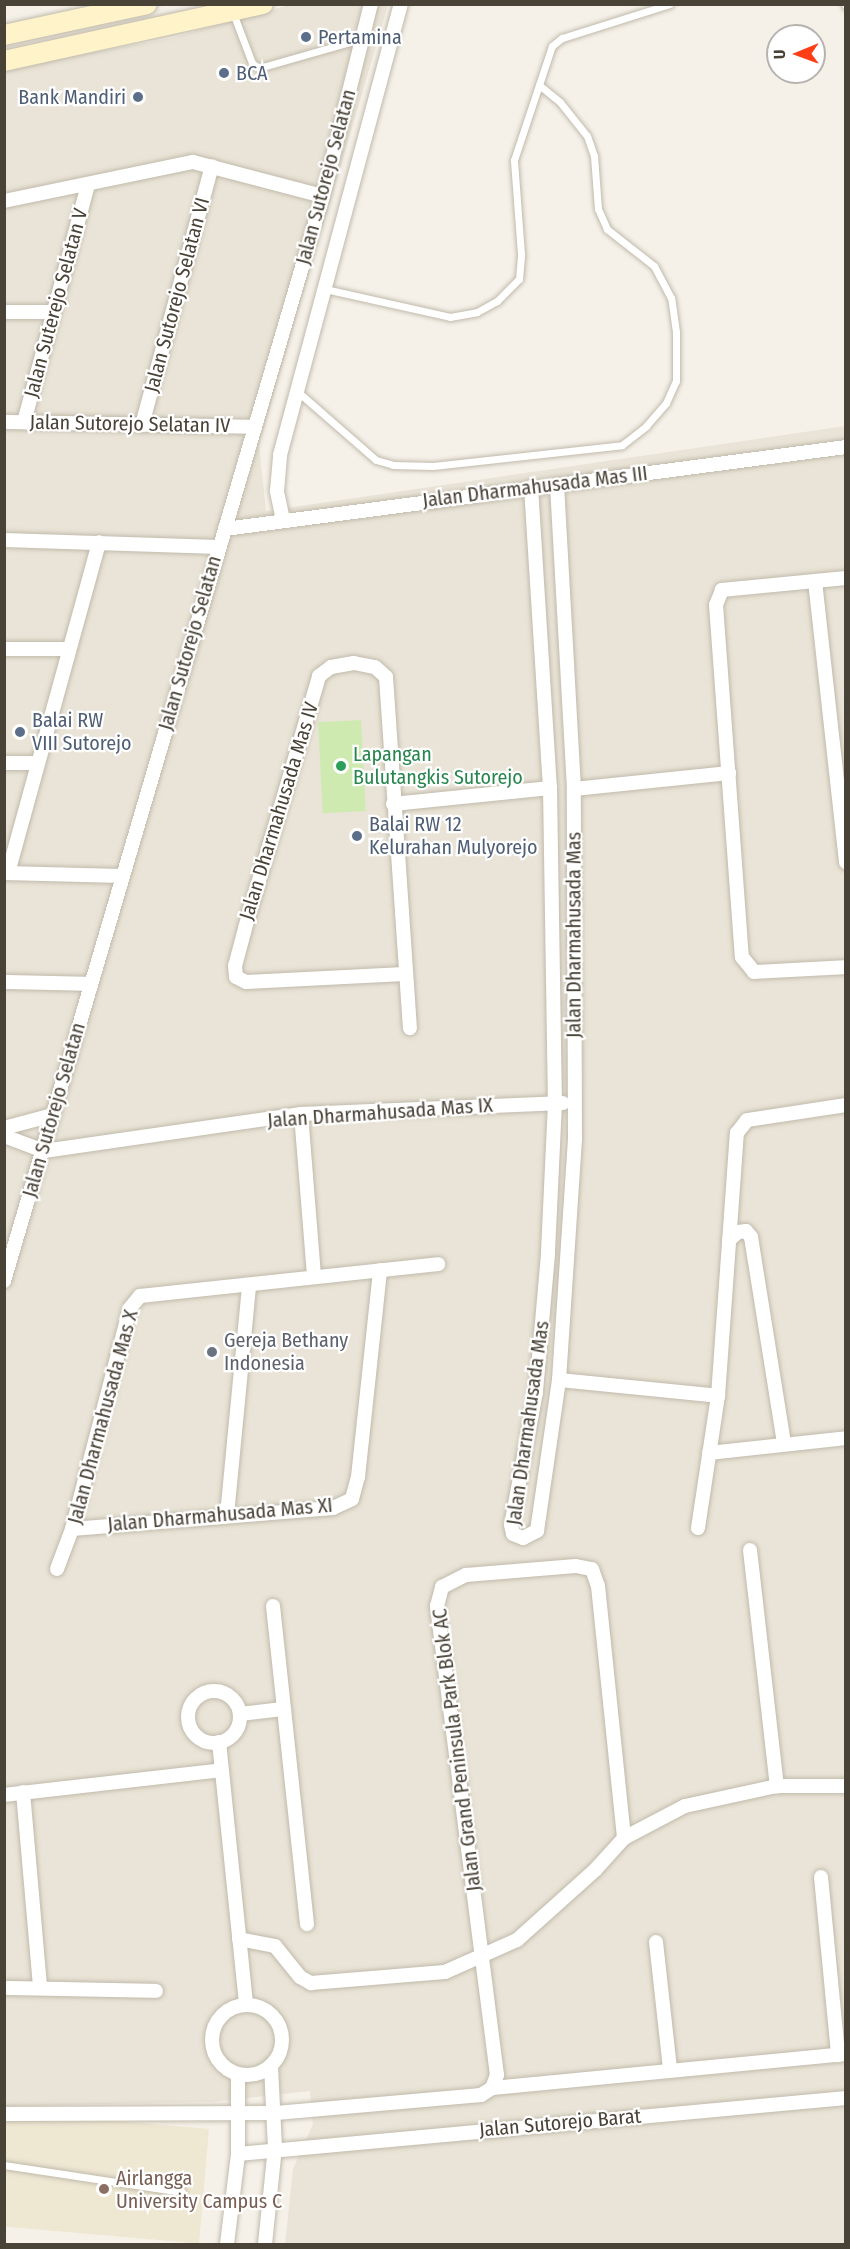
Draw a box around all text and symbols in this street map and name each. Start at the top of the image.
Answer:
north arrow [766,24,826,84]
place label: Pertamina [318,25,402,49]
marker: Pertamina [299,30,313,44]
text: U [770,49,789,59]
place label: BCA [236,61,268,85]
marker: BCA [217,66,231,80]
place label: Bank Mandiri [18,85,126,109]
street label: Jalan Sutorejo Selatan [291,87,361,267]
marker: Bank Mandiri [131,90,145,104]
street label: Jalan Sutorejo Selatan VI [139,195,215,395]
street label: Jalan Suterejo Selatan V [19,206,93,400]
street label: Jalan Sutorejo Selatan IV [29,410,231,438]
street label: Jalan Dharmahusada Mas III [421,461,649,513]
street label: Jalan Sutorejo Selatan [154,553,226,733]
street label: Jalan Dharmahusada Mas IV [234,699,324,923]
place label: Balai RW VIII Sutorejo [32,708,132,755]
marker: Balai RW VIII Sutorejo [13,725,27,739]
place label: Lapangan Bulutangkis Sutorejo [353,742,523,789]
marker: Lapangan Bulutangkis Sutorejo [334,759,348,773]
place label: Balai RW 12 Kelurahan Mulyorejo [369,813,538,860]
marker: Balai RW 12 Kelurahan Mulyorejo [350,829,364,843]
street label: Jalan Dharmahusada Mas [562,832,586,1038]
street label: Jalan Sutorejo Selatan [18,1020,90,1200]
street label: Jalan Dharmahusada Mas IX [266,1093,494,1133]
street label: Jalan Dharmahusada Mas X [63,1307,143,1527]
street label: Jalan Dharmahusada Mas [502,1319,554,1527]
place label: Gereja Bethany Indonesia [224,1328,348,1375]
marker: Gereja Bethany Indonesia [205,1345,219,1359]
street label: Jalan Dharmahusada Mas XI [106,1493,334,1537]
street label: Jalan Grand Peninsula Park Blok AC [428,1607,486,1893]
street label: Jalan Sutorejo Barat [478,2104,642,2142]
place label: Airlangga University Campus C [116,2166,282,2213]
marker: Airlangga University Campus C [97,2182,111,2196]

